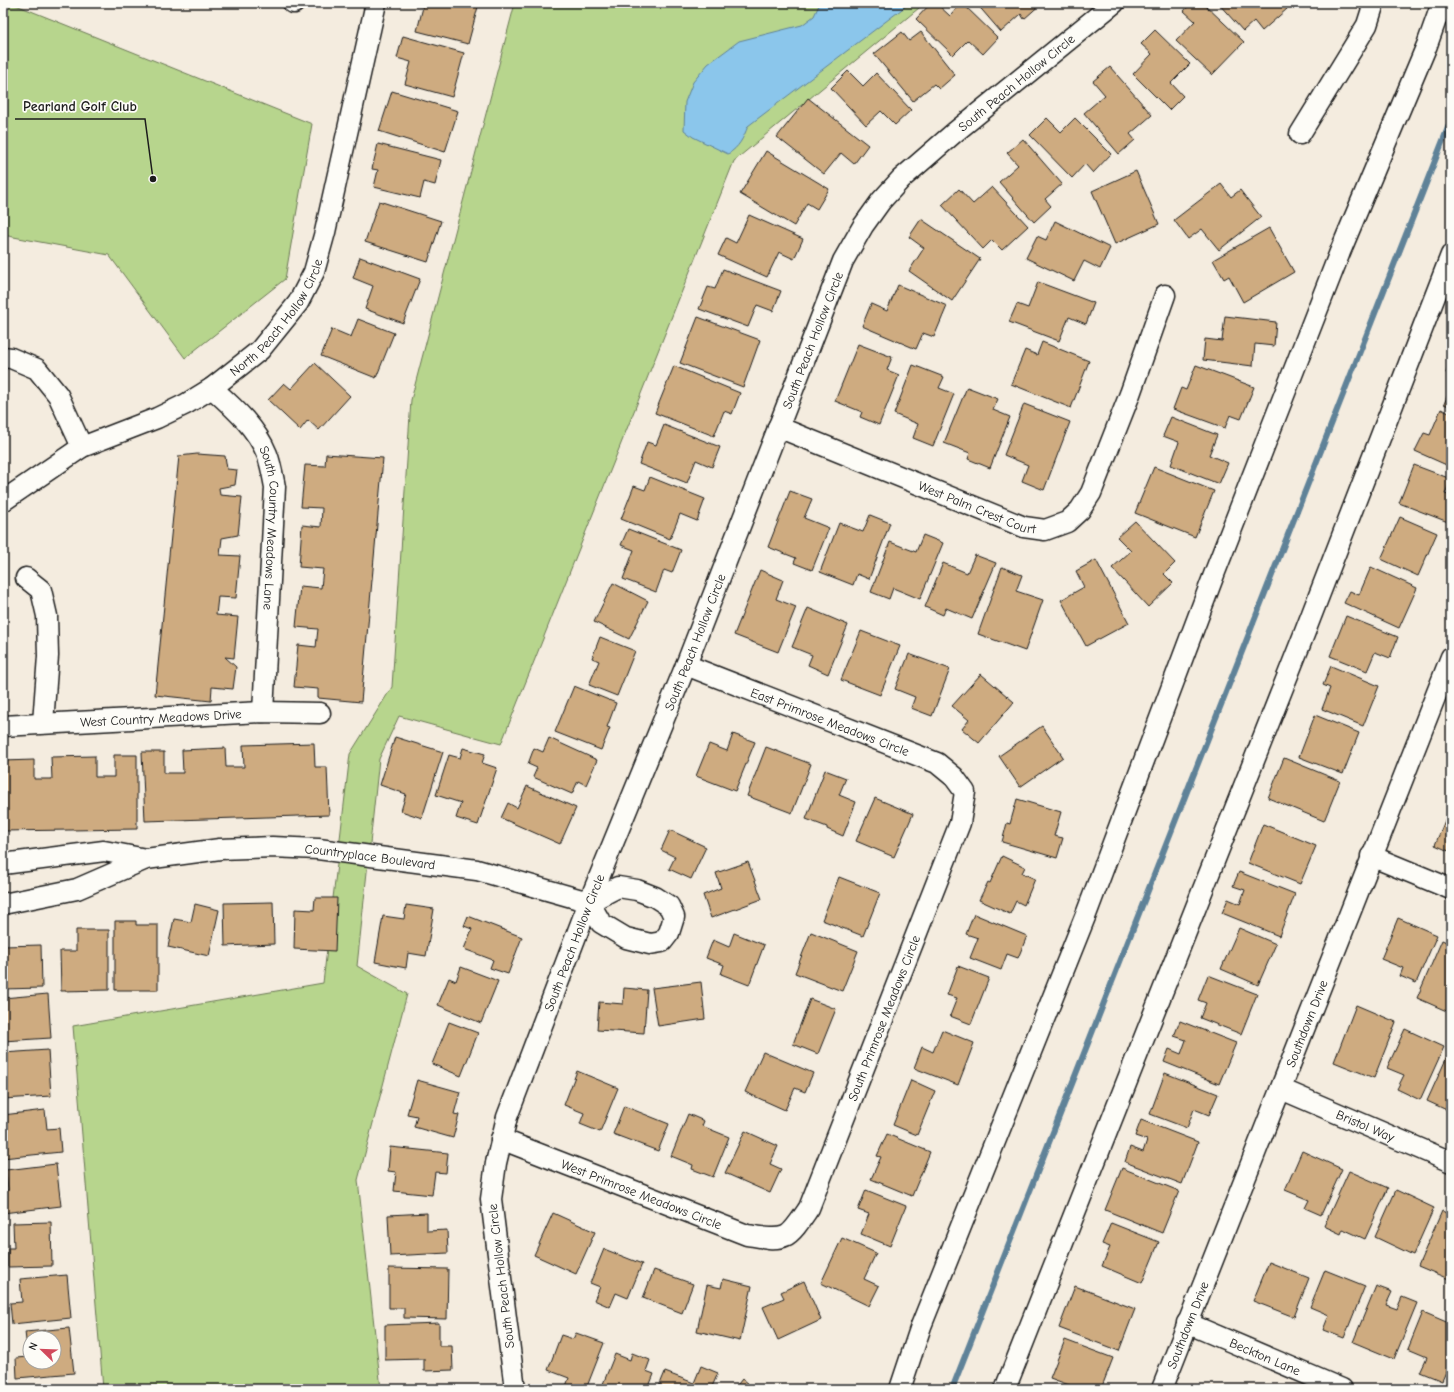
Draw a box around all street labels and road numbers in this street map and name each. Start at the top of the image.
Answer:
street label: South Peach Hollow Circle [955,30,1078,134]
street label: North Peach Hollow Circle [226,257,325,379]
street label: South Peach Hollow Circle [779,269,846,411]
street label: South Country Meadows Lane [257,443,283,611]
street label: West Palm Crest Court [916,477,1038,536]
street label: South Peach Hollow Circle [661,571,728,712]
street label: East Primrose Meadows Circle [749,685,912,759]
street label: West Country Meadows Drive [80,706,242,729]
street label: Countryplace Boulevard [304,841,436,872]
street label: South Peach Hollow Circle [541,871,607,1013]
street label: South Primrose Meadows Circle [844,932,923,1103]
street label: Southdown Drive [1282,977,1330,1069]
street label: Bristol Way [1334,1106,1397,1144]
street label: West Primrose Meadows Circle [559,1156,725,1232]
street label: South Peach Hollow Circle [485,1202,517,1349]
street label: Southdown Drive [1163,1279,1211,1371]
street label: Beckton Lane [1227,1335,1303,1378]

